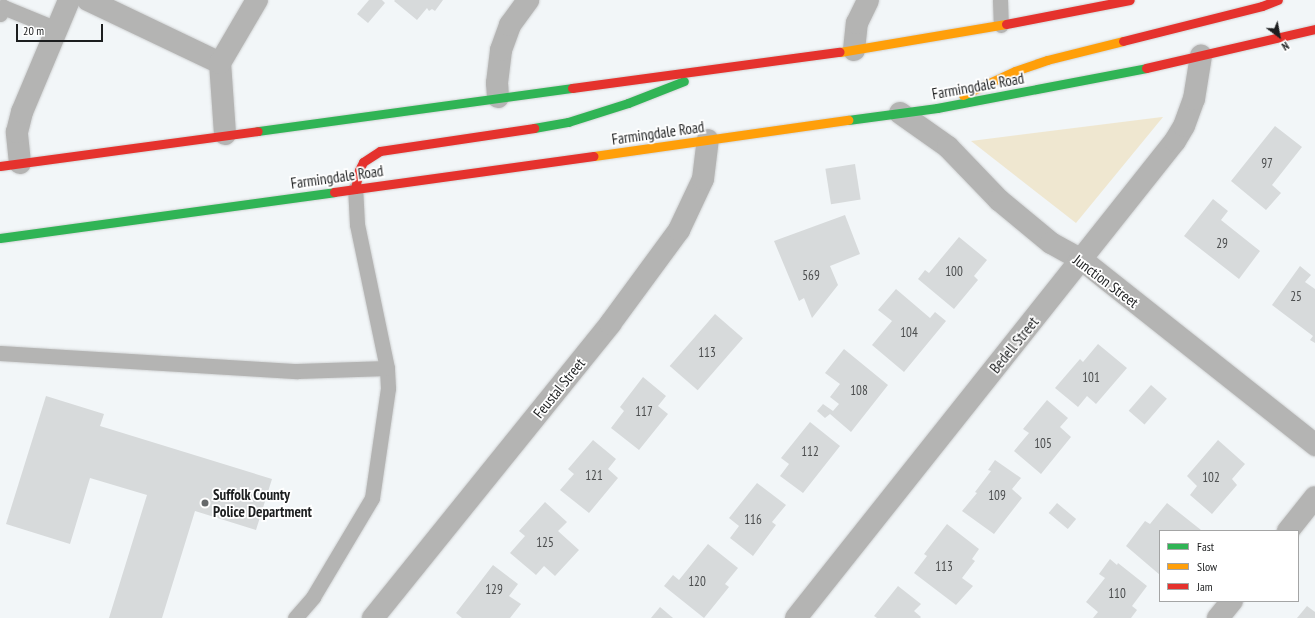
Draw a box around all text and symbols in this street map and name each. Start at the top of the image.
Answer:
scale bar [18,16,105,42]
north arrow [1259,16,1299,56]
text: 20 m [23,23,44,38]
text: N [1279,39,1292,54]
street label: Farmingdale Road [930,69,1026,103]
street label: Farmingdale Road [611,118,705,148]
house number: 97 [1261,156,1273,172]
street label: Farmingdale Road [290,162,384,192]
house number: 29 [1216,236,1228,252]
street label: Junction Street [1070,251,1142,311]
house number: 100 [945,264,963,280]
house number: 569 [802,268,820,284]
house number: 25 [1290,289,1302,305]
street label: Bedell Street [986,313,1042,377]
house number: 104 [900,325,918,341]
house number: 113 [698,345,716,361]
street label: Feustal Street [529,354,589,422]
house number: 101 [1082,370,1100,386]
house number: 108 [850,383,868,399]
house number: 117 [635,404,653,420]
house number: 105 [1034,436,1052,452]
house number: 112 [801,444,819,460]
house number: 121 [585,468,603,484]
house number: 102 [1202,470,1220,486]
place label: Suffolk County Police Department [213,485,312,520]
house number: 109 [988,488,1006,504]
marker: Suffolk County Police Department [200,498,210,508]
house number: 116 [744,512,762,528]
legend [1159,530,1299,602]
house number: 125 [536,535,554,551]
text: Fast [1197,539,1214,554]
house number: 113 [935,559,953,575]
text: Slow [1197,559,1217,574]
house number: 120 [688,574,706,590]
text: Jam [1197,579,1213,594]
house number: 129 [485,582,503,598]
house number: 110 [1108,586,1126,602]

